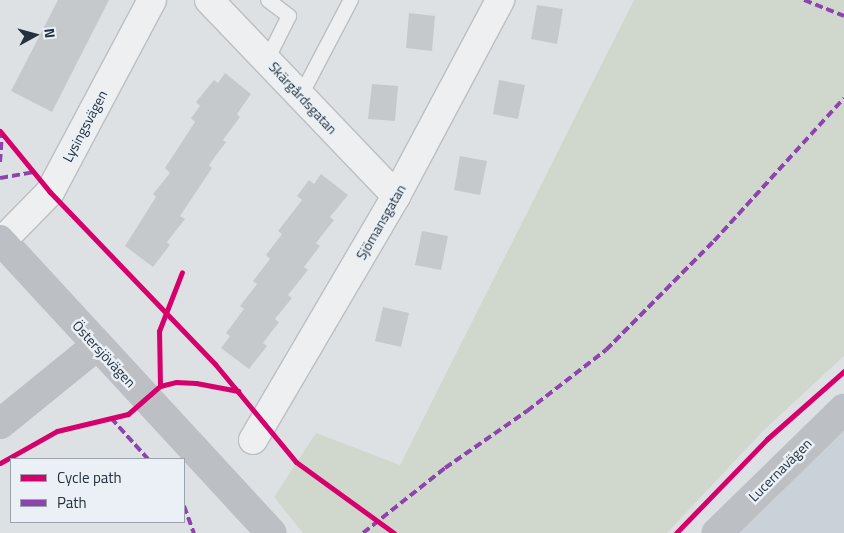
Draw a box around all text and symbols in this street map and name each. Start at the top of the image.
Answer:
north arrow [10,10,60,60]
text: N [39,27,61,39]
street label: Skärgårdsgatan [265,58,341,138]
street label: Lysingsvägen [59,87,111,165]
street label: Sjömansgatan [353,181,409,263]
street label: Östersjövägen [69,317,139,391]
street label: Lucernavägen [745,435,815,505]
legend [10,458,185,523]
text: Cycle path [57,466,122,489]
text: Path [57,491,87,514]

